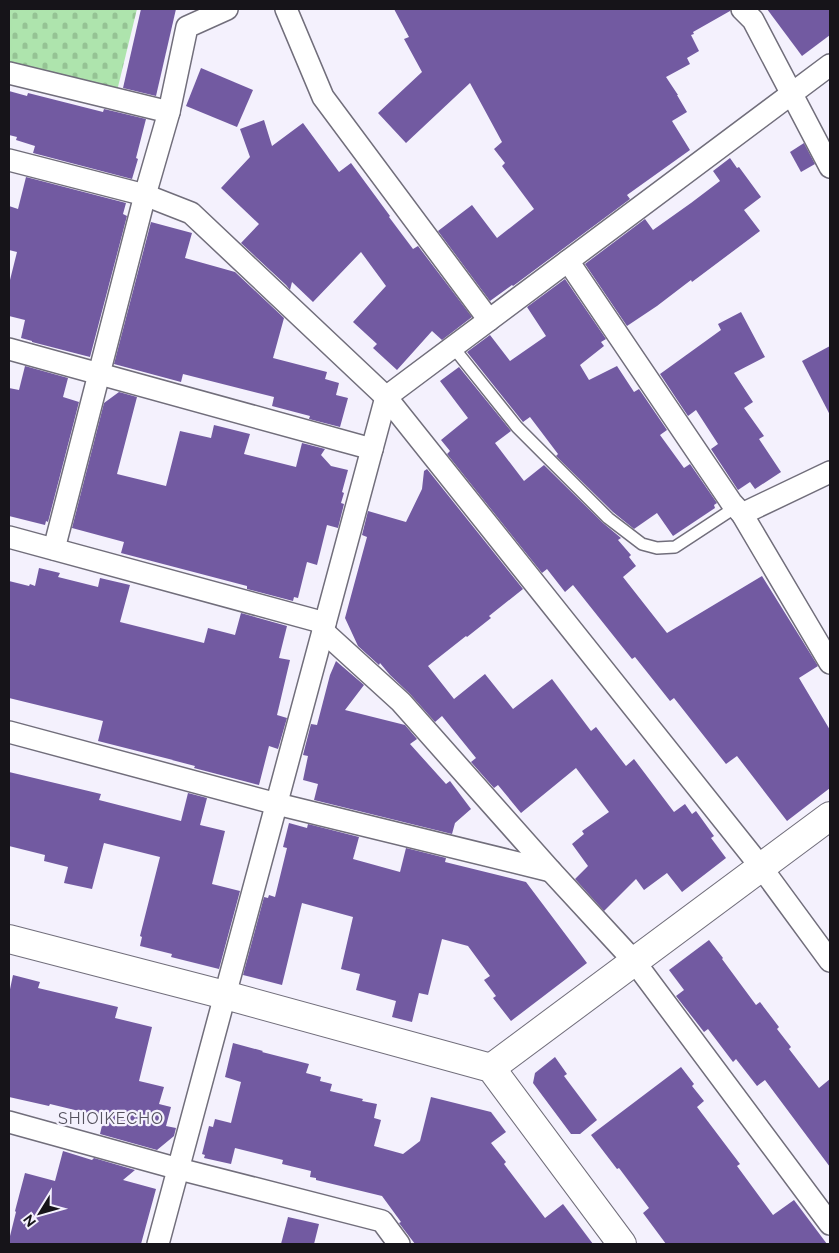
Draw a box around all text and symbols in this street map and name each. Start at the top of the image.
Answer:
district label: SHIOIKECHO [58,1109,164,1128]
north arrow [15,1188,65,1238]
text: N [20,1212,39,1230]

